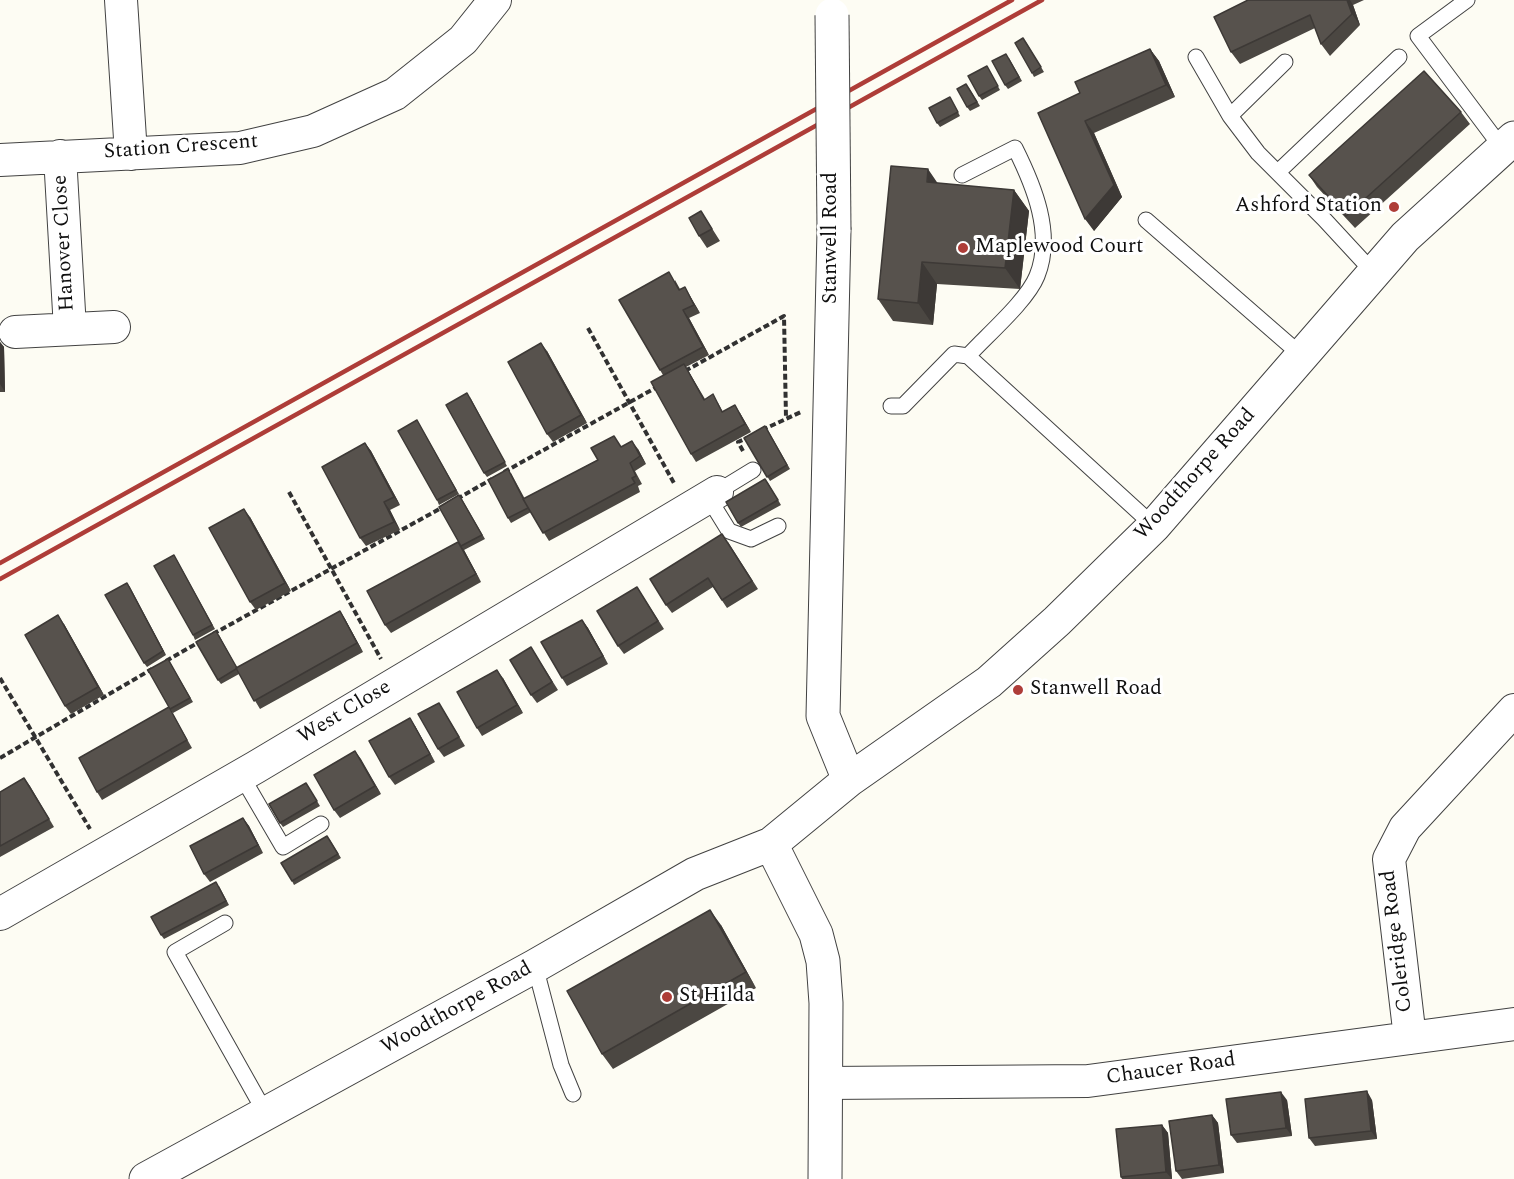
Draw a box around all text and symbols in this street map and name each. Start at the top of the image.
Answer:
street label: Station Crescent [103,130,259,166]
street label: Stanwell Road [819,172,845,304]
street label: Hanover Close [49,174,81,312]
place label: Ashford Station [1235,194,1382,220]
marker: Ashford Station [1387,200,1401,214]
place label: Maplewood Court [975,235,1143,261]
marker: Maplewood Court [956,241,970,255]
street label: Woodthorpe Road [1130,404,1262,546]
street label: West Close [294,675,396,751]
place label: Stanwell Road [1030,677,1162,703]
marker: Stanwell Road [1011,683,1025,697]
street label: Coleridge Road [1377,868,1419,1014]
street label: Woodthorpe Road [377,957,537,1061]
place label: St Hilda [679,984,755,1010]
marker: St Hilda [660,990,674,1004]
street label: Chaucer Road [1105,1048,1237,1092]

